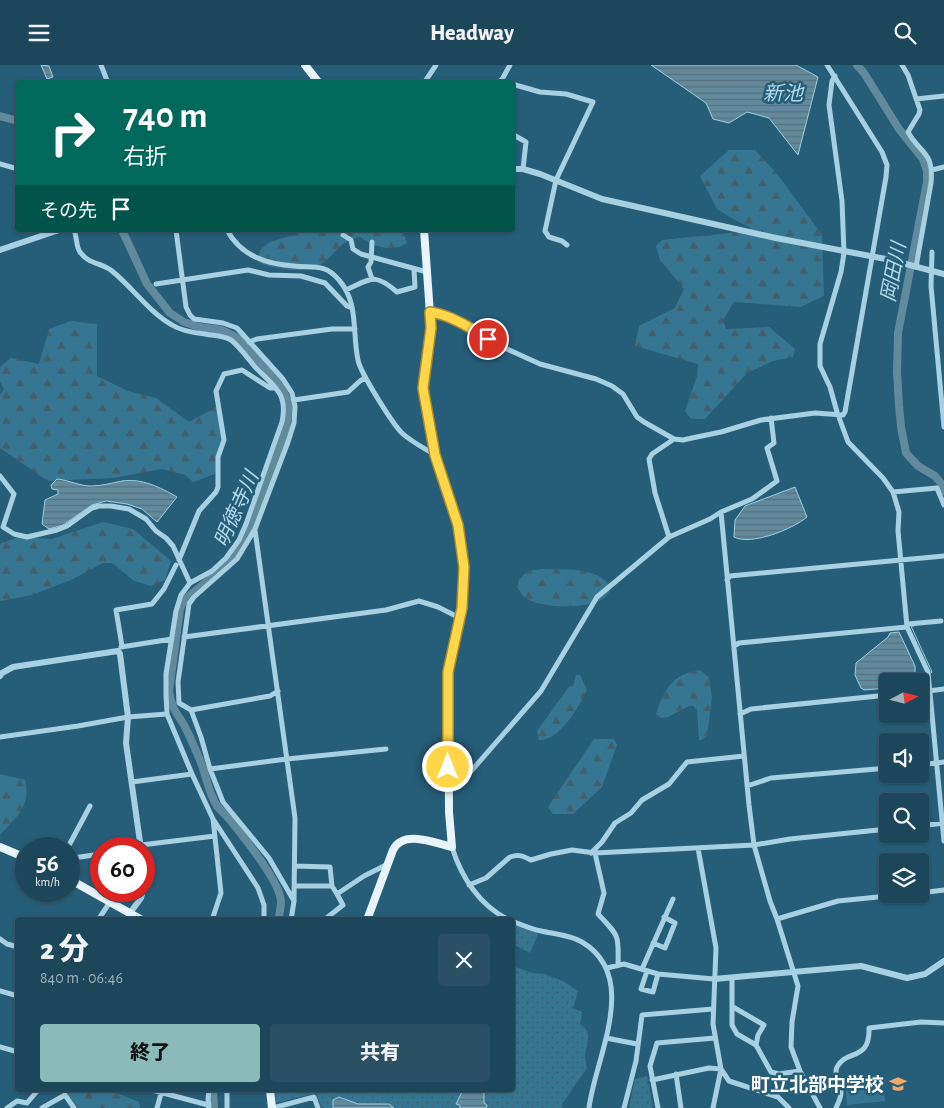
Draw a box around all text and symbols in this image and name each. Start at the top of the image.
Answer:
icon: menu [25,19,53,47]
icon: search [891,19,919,47]
text: Headway [430,22,514,44]
water label: 新池 [763,83,805,104]
text: 740 m [123,99,208,134]
icon: right [40,100,105,165]
text: 右折 [123,146,167,168]
icon: arrive [107,195,135,223]
text: その先 [40,202,97,221]
water label: 岡田川 [878,239,910,304]
pin [467,318,509,360]
icon: arrive [474,325,502,353]
water label: 明徳寺川 [211,467,263,550]
north arrow [879,673,929,723]
map controls [879,673,929,903]
button: sound [879,733,929,783]
position arrow [421,740,473,792]
button: search [879,793,929,843]
speed limit sign: 60 [90,837,155,902]
text: 56 [36,851,59,876]
button: layers [879,853,929,903]
text: km/h [35,876,60,888]
button: close [438,934,490,986]
text: 2 分 [40,935,89,965]
text: 840 m · 06:46 [40,970,123,986]
button: 終了 [40,1024,260,1082]
button: 共有 [270,1024,490,1082]
place label: 町立北部中学校 [751,1074,884,1095]
school or university icon: 町立北部中学校 [888,1074,908,1094]

